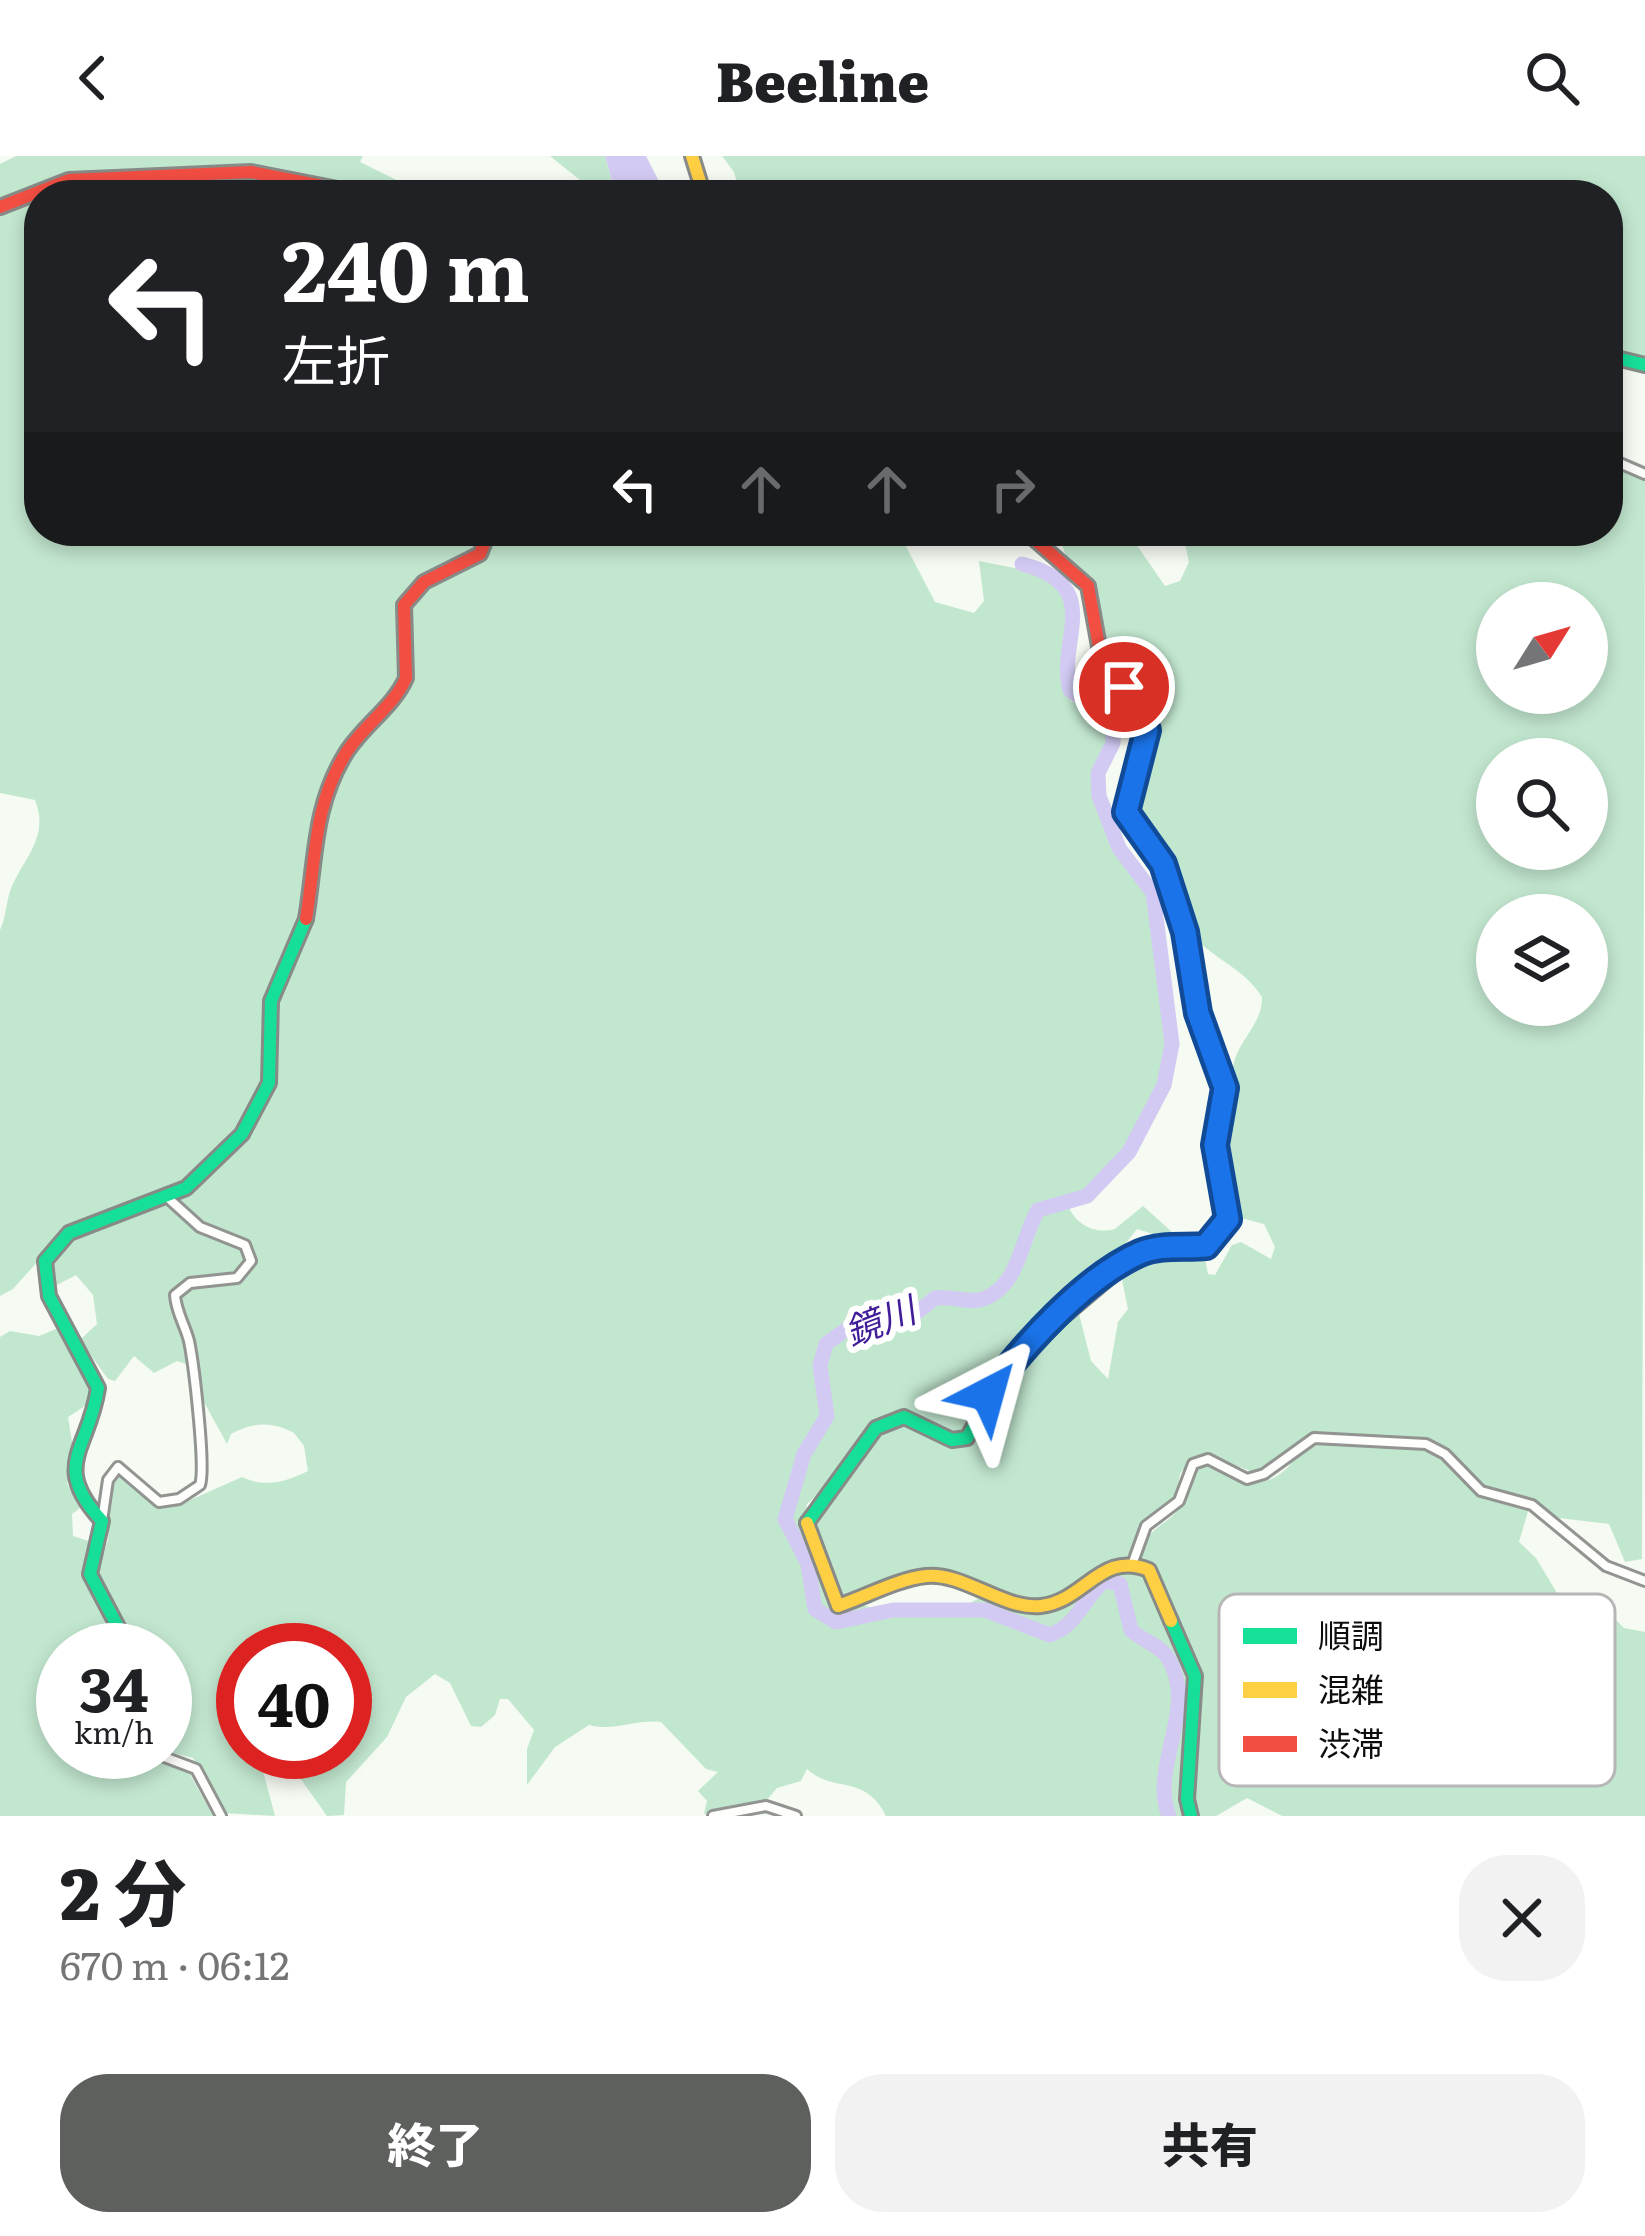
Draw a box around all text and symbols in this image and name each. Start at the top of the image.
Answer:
text: Beeline [716,38,929,119]
icon: back [60,45,126,111]
icon: search [1519,45,1585,111]
text: 240 m [282,203,530,328]
icon: left [84,228,240,384]
text: 左折 [282,317,390,398]
icon: left [602,456,668,522]
icon: ahead [728,456,794,522]
icon: ahead [854,456,920,522]
icon: right [980,456,1046,522]
north arrow [1476,582,1608,714]
map controls [1476,582,1608,1026]
pin [1073,636,1175,738]
icon: arrive [1091,654,1157,720]
button: search [1476,738,1608,870]
button: layers [1476,894,1608,1026]
water label: 鏡川 [836,1280,926,1356]
position arrow [925,1331,1051,1457]
legend [1219,1594,1615,1786]
text: 順調 [1318,1609,1384,1658]
speed limit sign: 40 [216,1623,372,1779]
text: 34 [79,1641,149,1730]
text: 混雑 [1318,1663,1384,1712]
text: km/h [74,1709,154,1753]
text: 渋滞 [1318,1717,1384,1766]
text: 2 分 [60,1835,186,1942]
button: close [1459,1855,1585,1981]
text: 670 m · 06:12 [60,1934,290,1992]
button: 終了 [60,2074,811,2212]
button: 共有 [835,2074,1585,2212]

